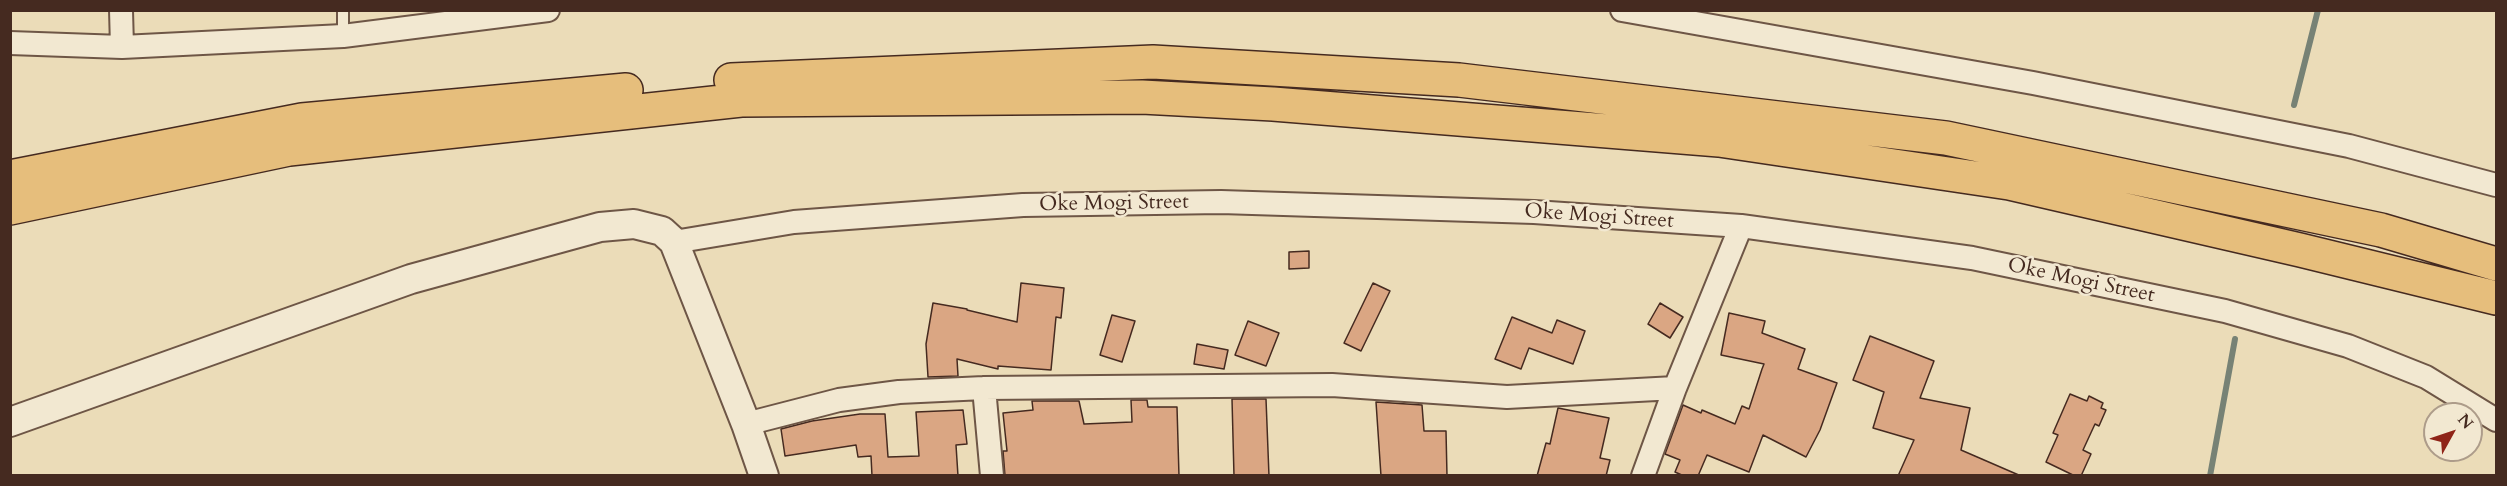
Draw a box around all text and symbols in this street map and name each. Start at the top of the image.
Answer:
street label: Oke Mogi Street [1039,190,1189,218]
street label: Oke Mogi Street [1524,199,1674,235]
street label: Oke Mogi Street [2005,253,2157,309]
north arrow [2423,402,2483,462]
text: N [2452,409,2478,434]

